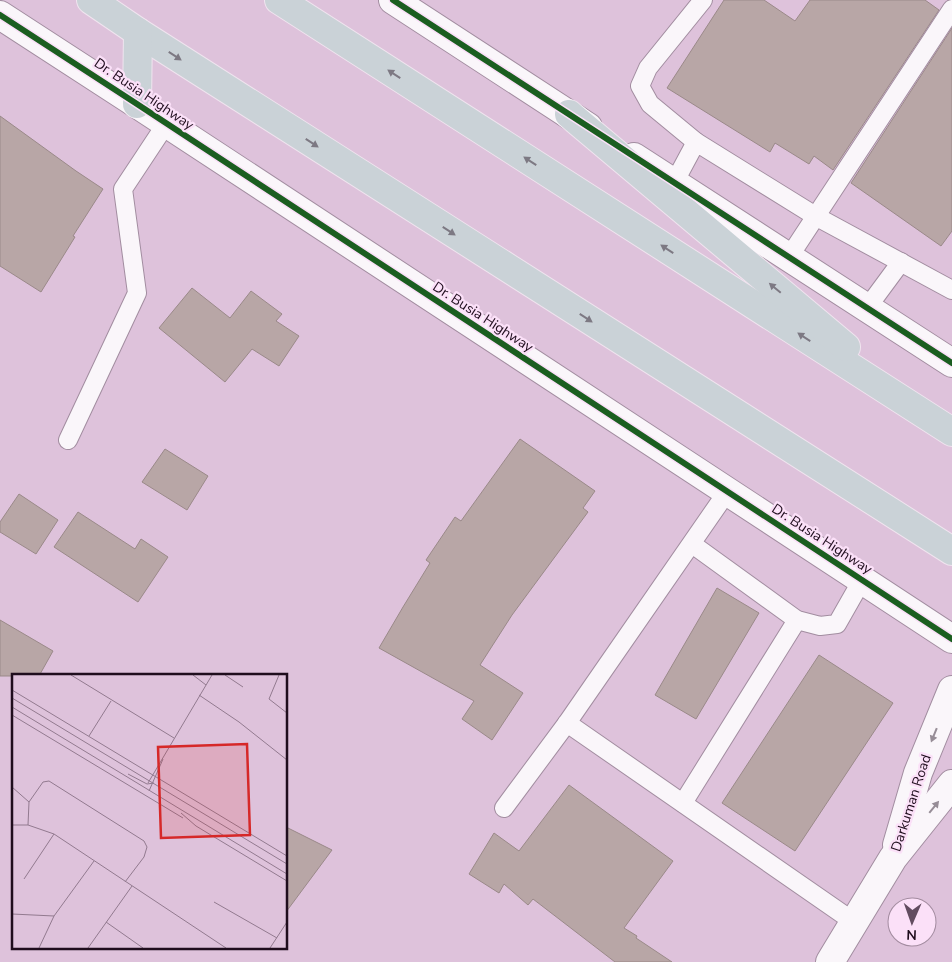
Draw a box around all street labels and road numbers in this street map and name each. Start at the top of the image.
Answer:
street label: Dr. Busia Highway [90,54,198,135]
street label: Dr. Busia Highway [429,277,538,357]
street label: Dr. Busia Highway [768,499,877,579]
street label: Darkuman Road [886,752,936,854]

